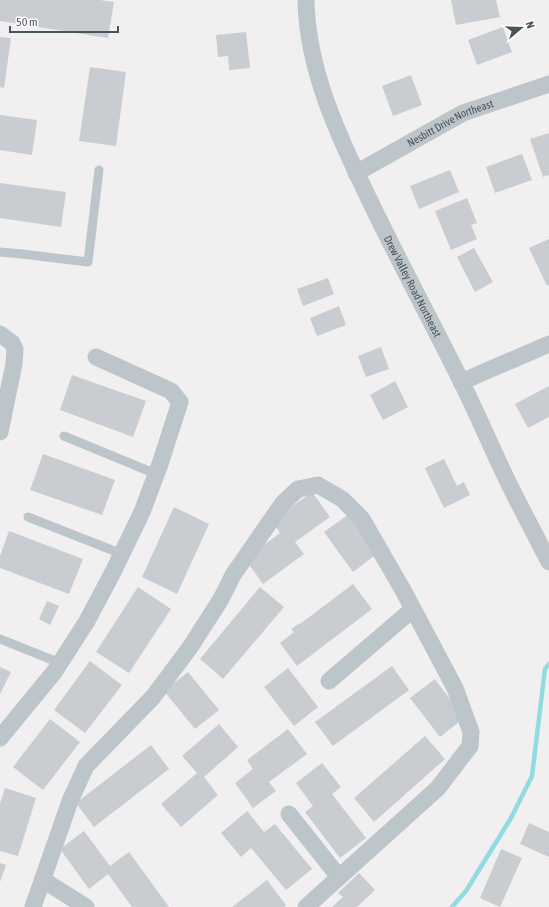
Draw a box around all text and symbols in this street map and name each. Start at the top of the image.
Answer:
scale bar [10,8,118,34]
north arrow [501,8,541,48]
text: 50 m [16,15,38,29]
text: N [524,20,537,30]
street label: Nesbitt Drive Northeast [405,97,495,149]
street label: Drew Valley Road Northeast [382,233,444,339]

